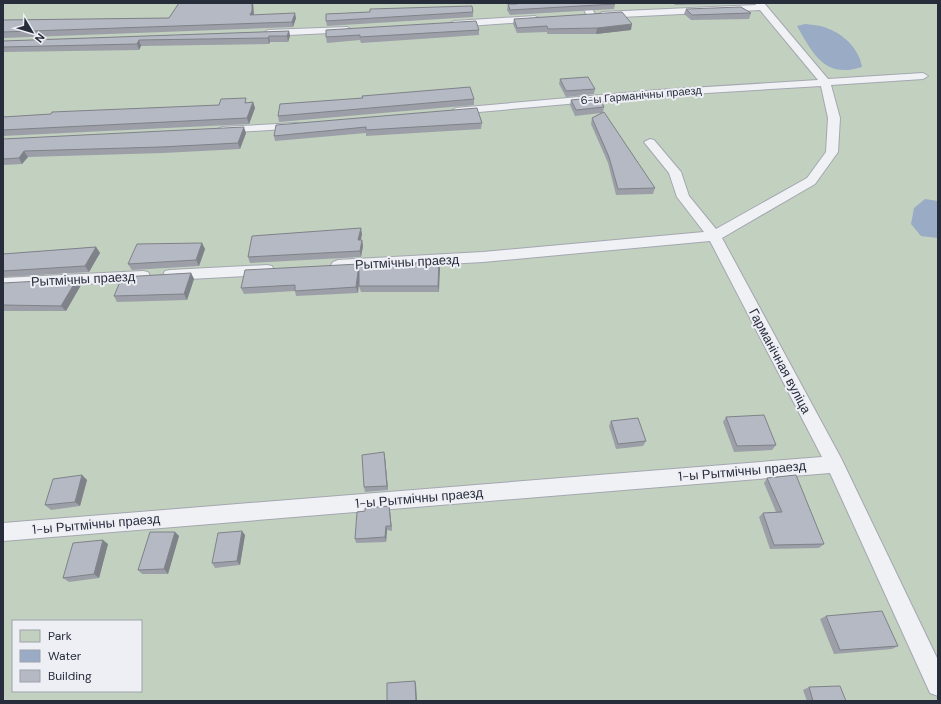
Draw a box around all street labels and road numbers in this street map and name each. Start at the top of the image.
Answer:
street label: 6-ы Гарманічны праезд [580,83,703,107]
street label: Рытмічны праезд [354,251,460,273]
street label: Рытмічны праезд [30,268,136,290]
street label: Гарманічная вуліца [745,306,815,417]
street label: 1-ы Рытмічны праезд [677,457,807,485]
street label: 1-ы Рытмічны праезд [354,484,484,512]
street label: 1-ы Рытмічны праезд [31,510,161,538]

